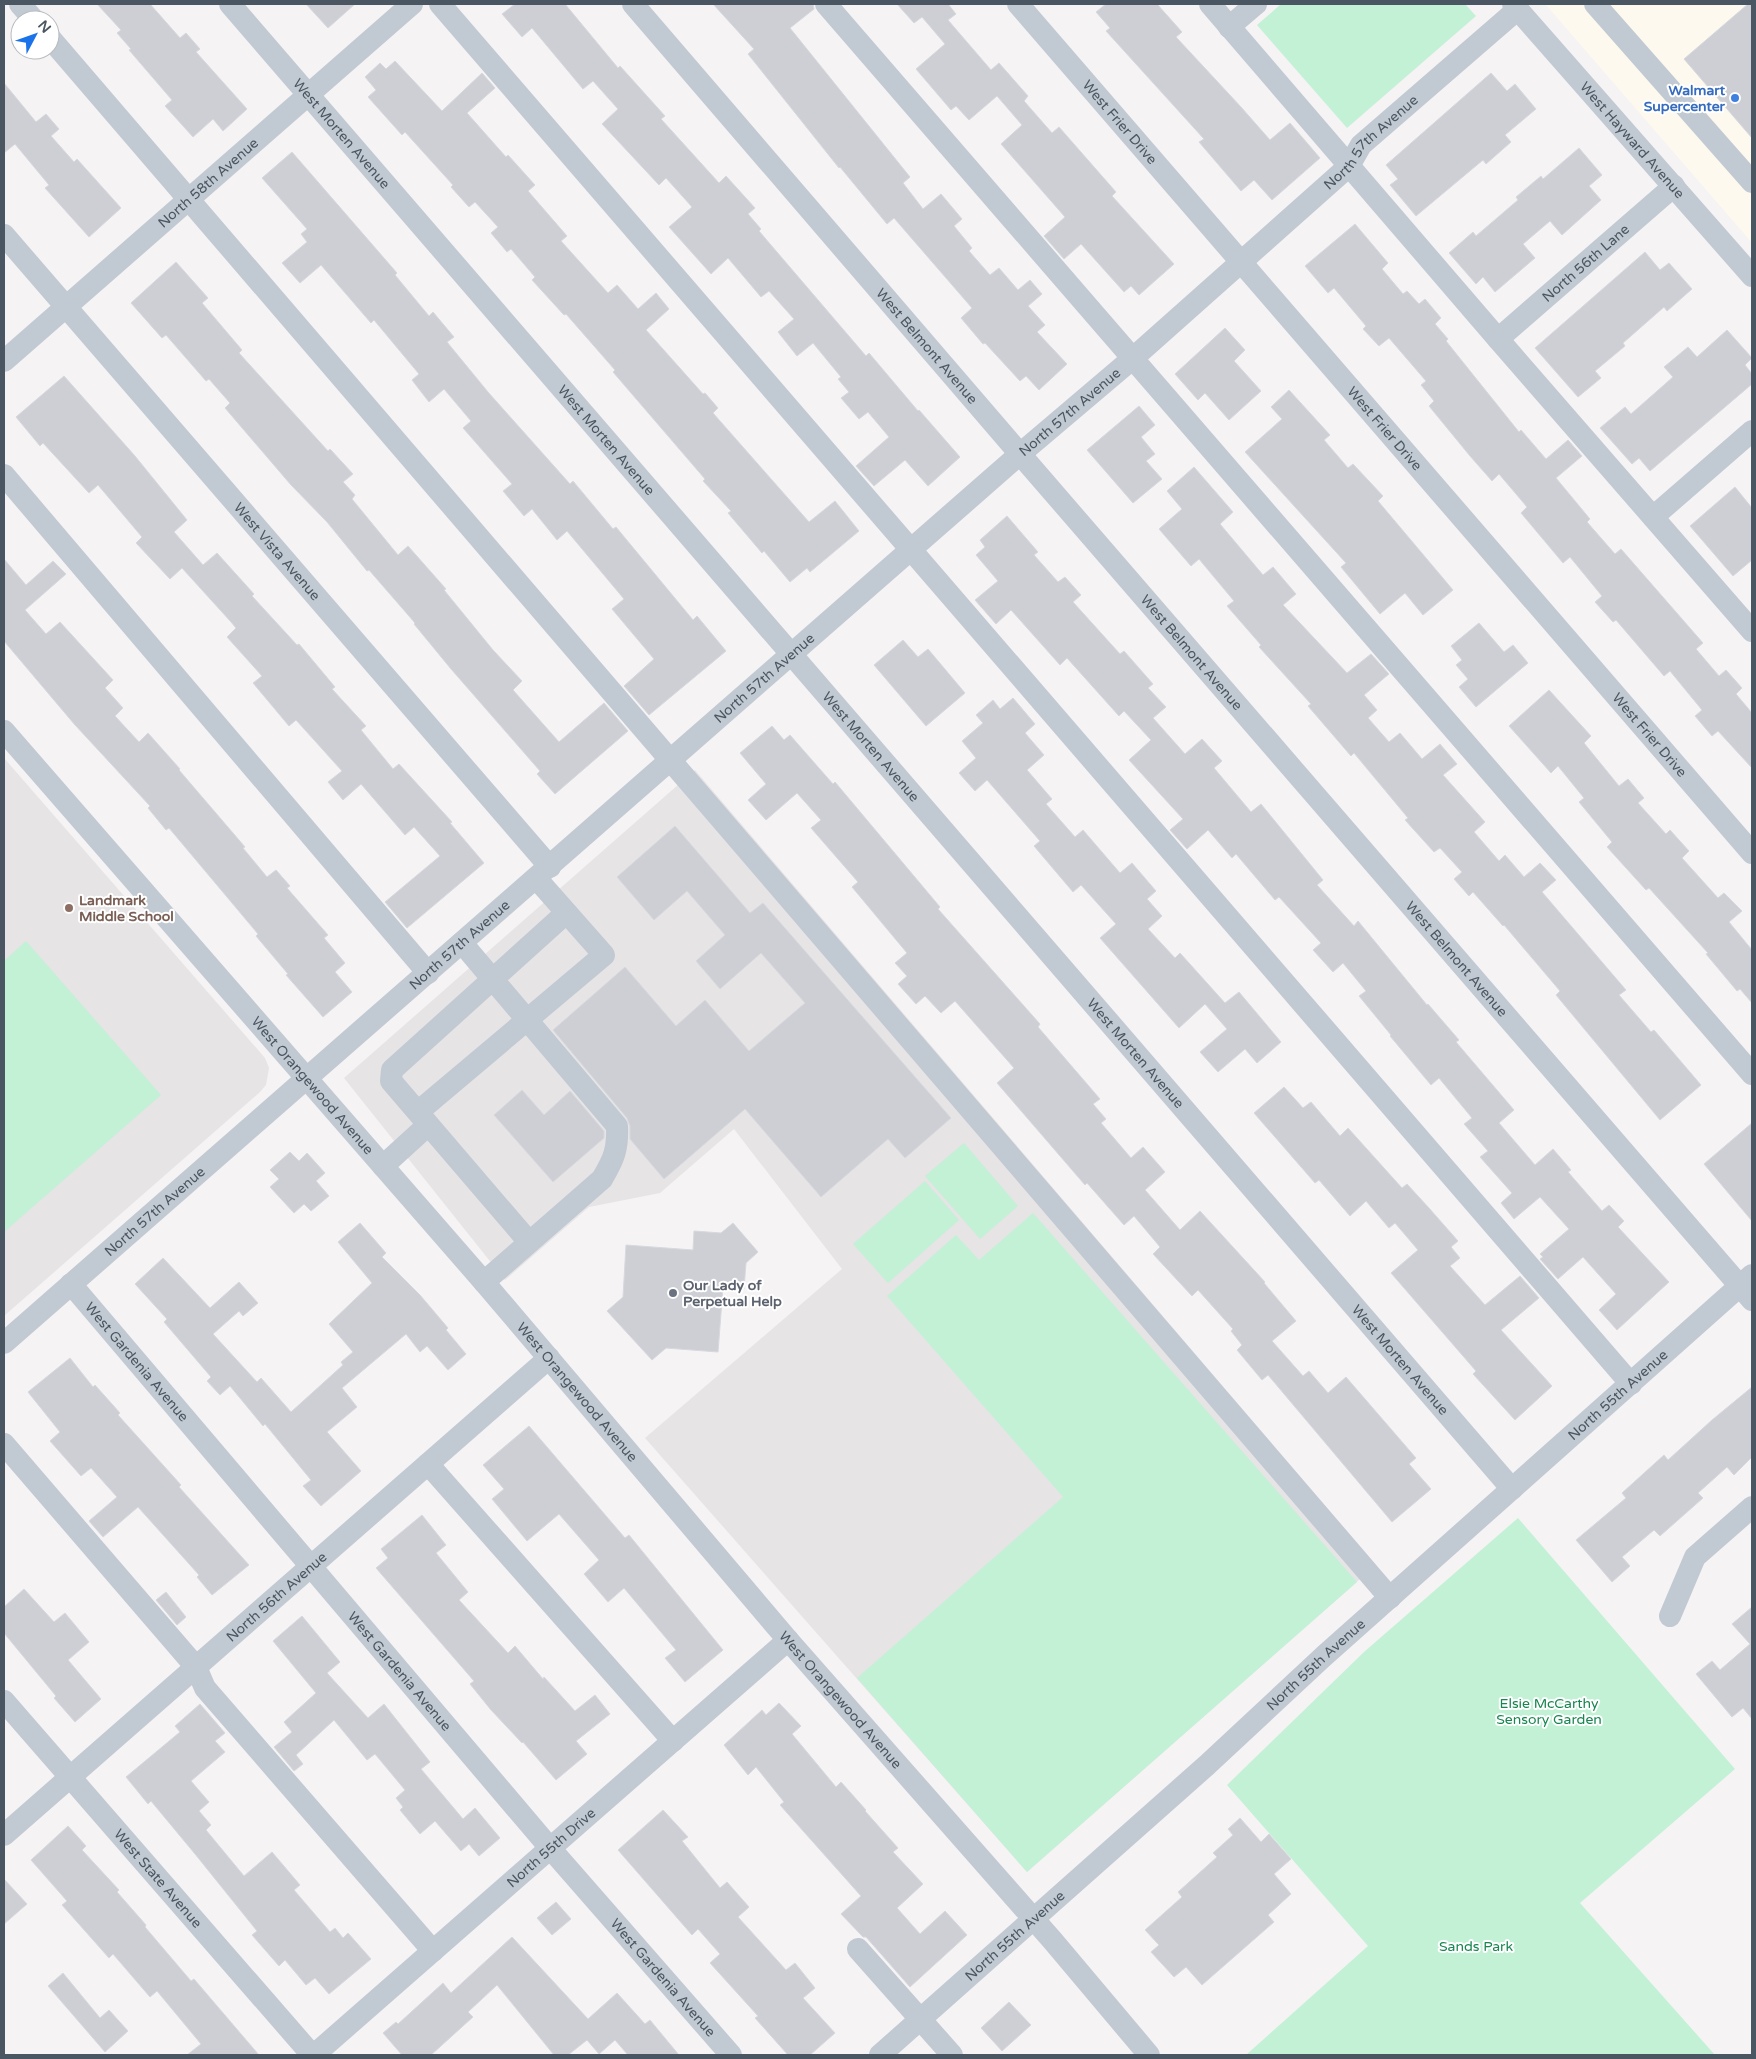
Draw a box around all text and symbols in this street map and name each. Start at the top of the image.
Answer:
north arrow [10,10,60,60]
text: N [34,17,55,37]
street label: West Morten Avenue [289,75,394,192]
street label: West Frier Drive [1079,77,1161,168]
street label: West Hayward Avenue [1576,78,1688,202]
place label: Walmart Supercenter [1644,82,1726,115]
street label: North 57th Avenue [1320,92,1422,193]
marker: Walmart Supercenter [1729,92,1741,104]
street label: North 58th Avenue [155,134,262,231]
street label: North 56th Lane [1539,221,1633,306]
street label: West Belmont Avenue [872,285,981,408]
street label: North 57th Avenue [1016,365,1124,460]
street label: West Morten Avenue [554,382,658,499]
street label: West Frier Drive [1344,383,1426,474]
street label: West Vista Avenue [230,499,324,604]
street label: West Belmont Avenue [1137,592,1246,714]
street label: North 57th Avenue [711,630,818,727]
street label: West Morten Avenue [819,688,923,805]
street label: West Frier Drive [1608,690,1690,781]
place label: Landmark Middle School [79,892,174,925]
street label: North 57th Avenue [406,896,513,993]
street label: West Belmont Avenue [1402,898,1511,1020]
marker: Landmark Middle School [63,902,75,914]
street label: West Morten Avenue [1083,995,1188,1112]
street label: West Orangewood Avenue [248,1013,377,1158]
street label: North 57th Avenue [101,1163,209,1260]
place label: Our Lady of Perpetual Help [683,1277,782,1310]
marker: Our Lady of Perpetual Help [667,1287,679,1299]
street label: West Gardenia Avenue [81,1299,192,1425]
street label: West Morten Avenue [1348,1302,1452,1419]
street label: West Orangewood Avenue [513,1319,641,1465]
street label: North 55th Avenue [1565,1346,1671,1444]
street label: North 56th Avenue [223,1548,330,1645]
street label: West Gardenia Avenue [344,1608,455,1735]
street label: North 55th Avenue [1263,1615,1369,1714]
street label: West Orangewood Avenue [775,1628,905,1772]
park label: Elsie McCarthy Sensory Garden [1496,1695,1602,1728]
street label: North 55th Drive [504,1805,599,1891]
street label: West State Avenue [110,1826,206,1932]
street label: North 55th Avenue [962,1887,1068,1985]
street label: West Gardenia Avenue [607,1915,719,2040]
park label: Sands Park [1439,1938,1513,1955]

